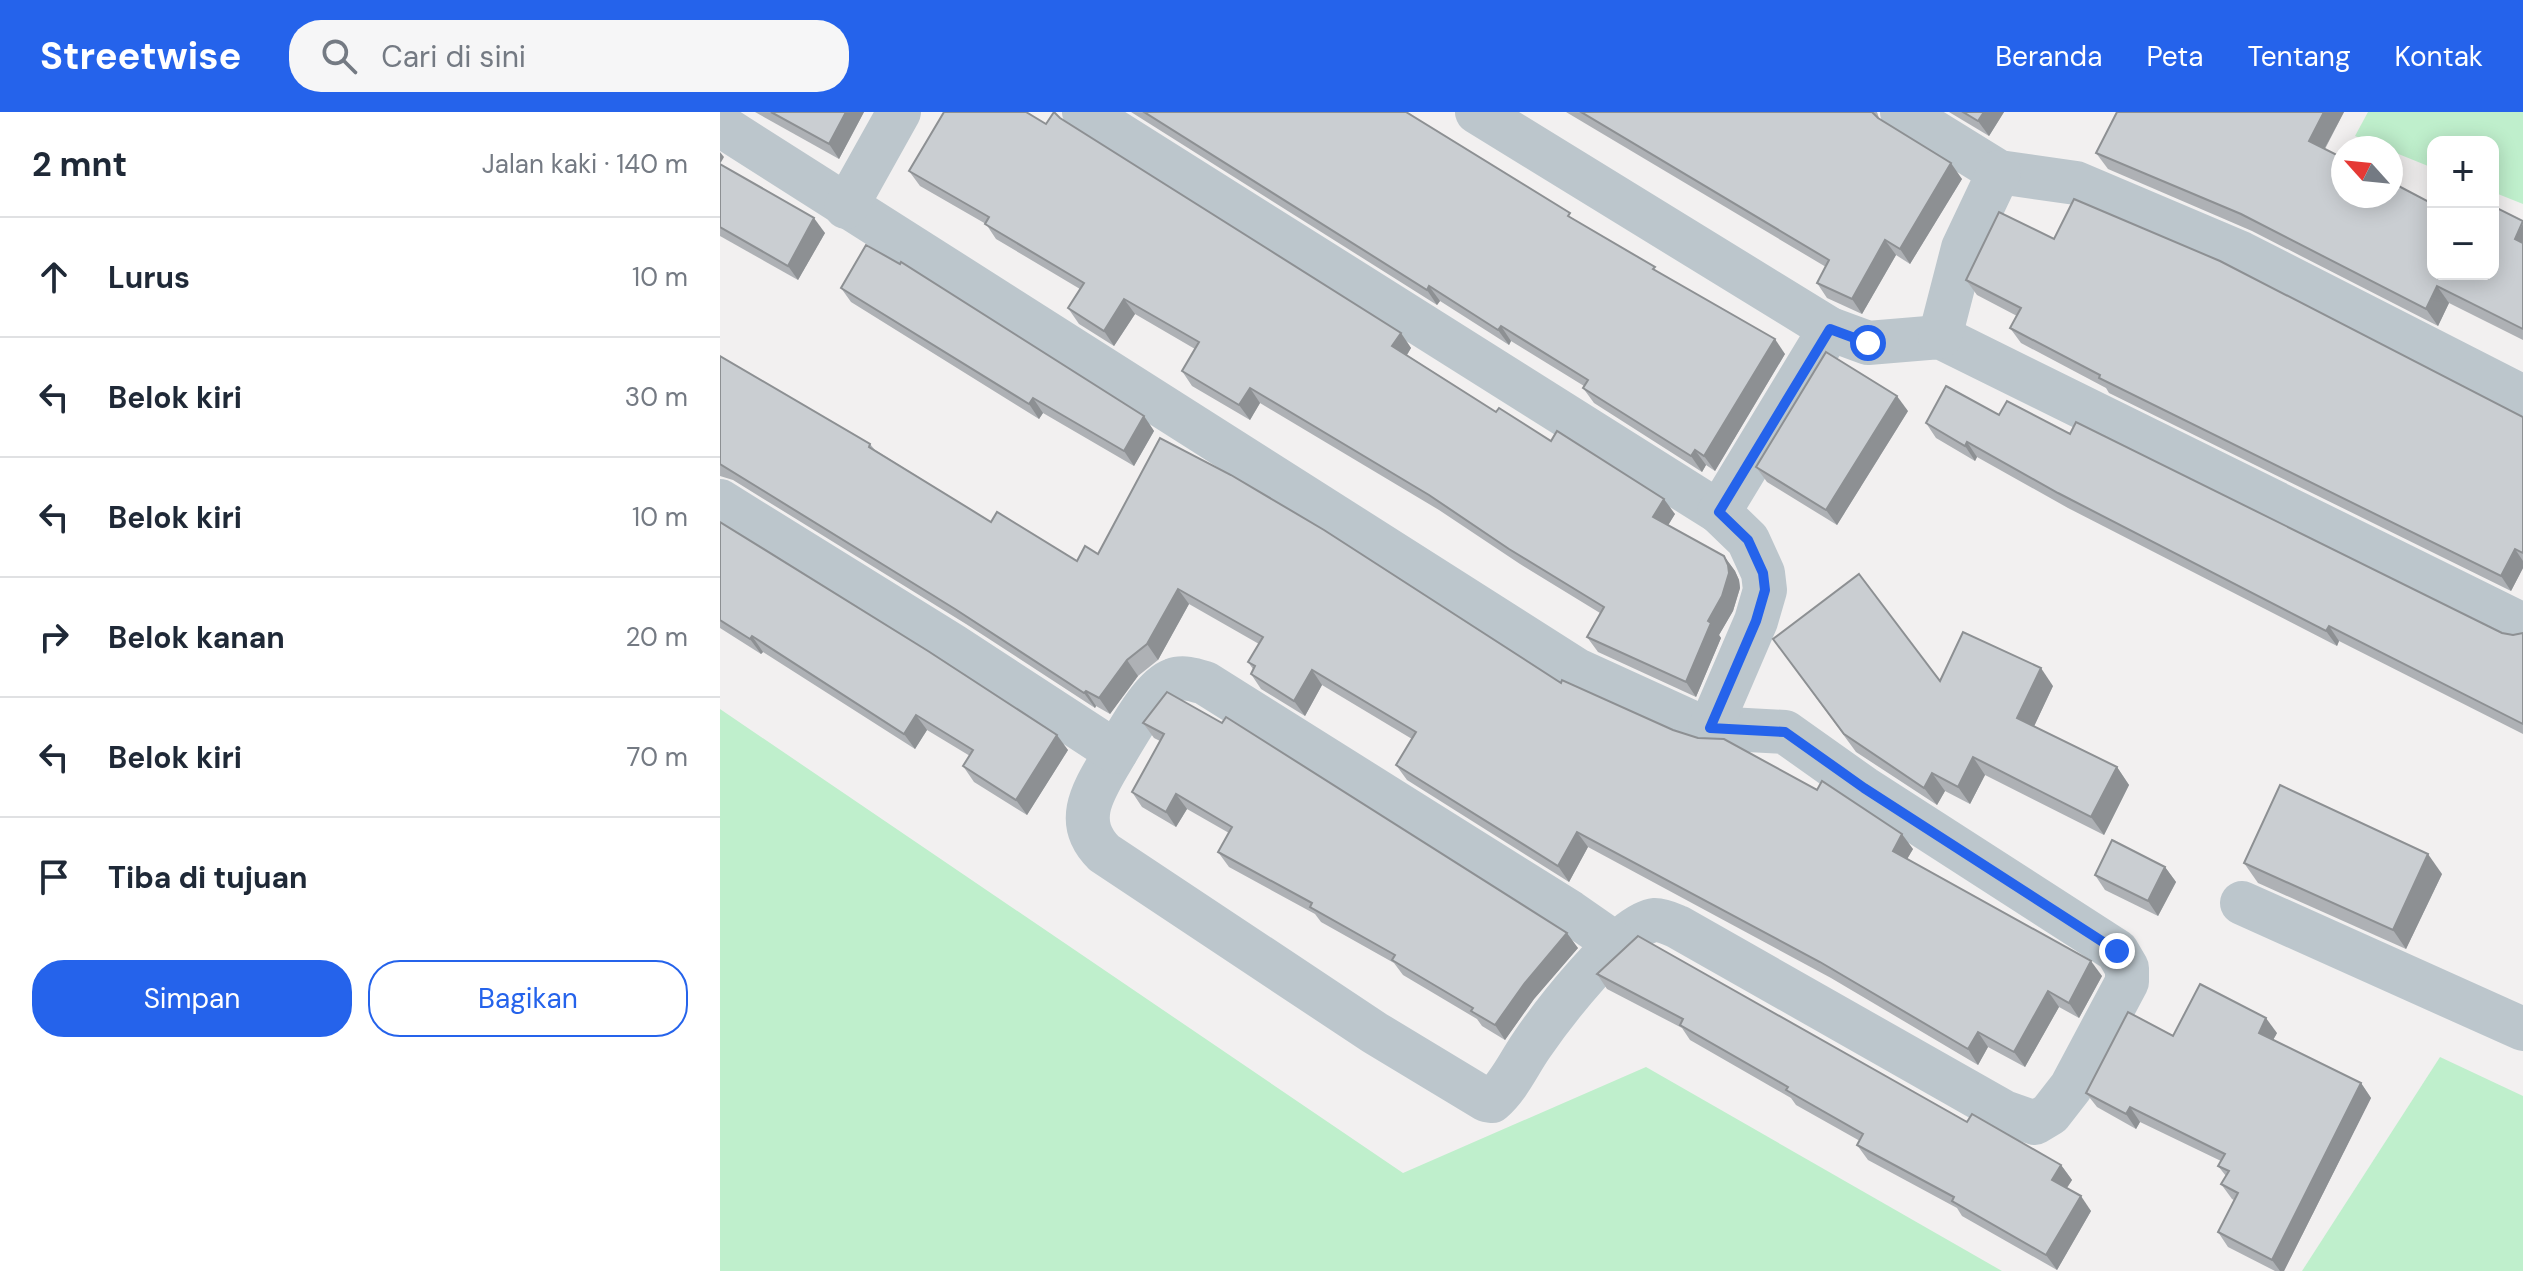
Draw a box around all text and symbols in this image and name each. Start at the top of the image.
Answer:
search box [289,20,849,92]
text: Streetwise [40,31,241,81]
icon: search [317,34,361,78]
text: Cari di sini [381,37,526,76]
text: Beranda [1995,38,2102,75]
text: Peta [2146,38,2203,75]
text: Tentang [2247,38,2351,75]
text: Kontak [2395,38,2483,75]
north arrow [2331,136,2403,208]
map controls [2427,136,2499,280]
button: + [2427,136,2499,208]
text: 2 mnt [32,142,127,187]
text: Jalan kaki · 140 m [482,147,688,181]
button: − [2427,208,2499,280]
icon: ahead [32,255,76,299]
text: Lurus [108,258,190,297]
text: 10 m [632,260,688,294]
route start [1850,325,1886,361]
icon: left [32,375,76,419]
text: Belok kiri [108,378,242,417]
text: 30 m [625,380,688,414]
icon: left [32,495,76,539]
text: Belok kiri [108,498,242,537]
text: 10 m [632,500,688,534]
icon: right [32,615,76,659]
text: Belok kanan [108,618,285,657]
text: 20 m [625,620,688,654]
icon: left [32,735,76,779]
text: Belok kiri [108,738,242,777]
text: 70 m [627,740,688,774]
icon: arrive [32,855,76,899]
text: Tiba di tujuan [108,858,308,897]
route end [2099,933,2135,969]
button: Simpan [32,960,352,1037]
button: Bagikan [368,960,688,1037]

